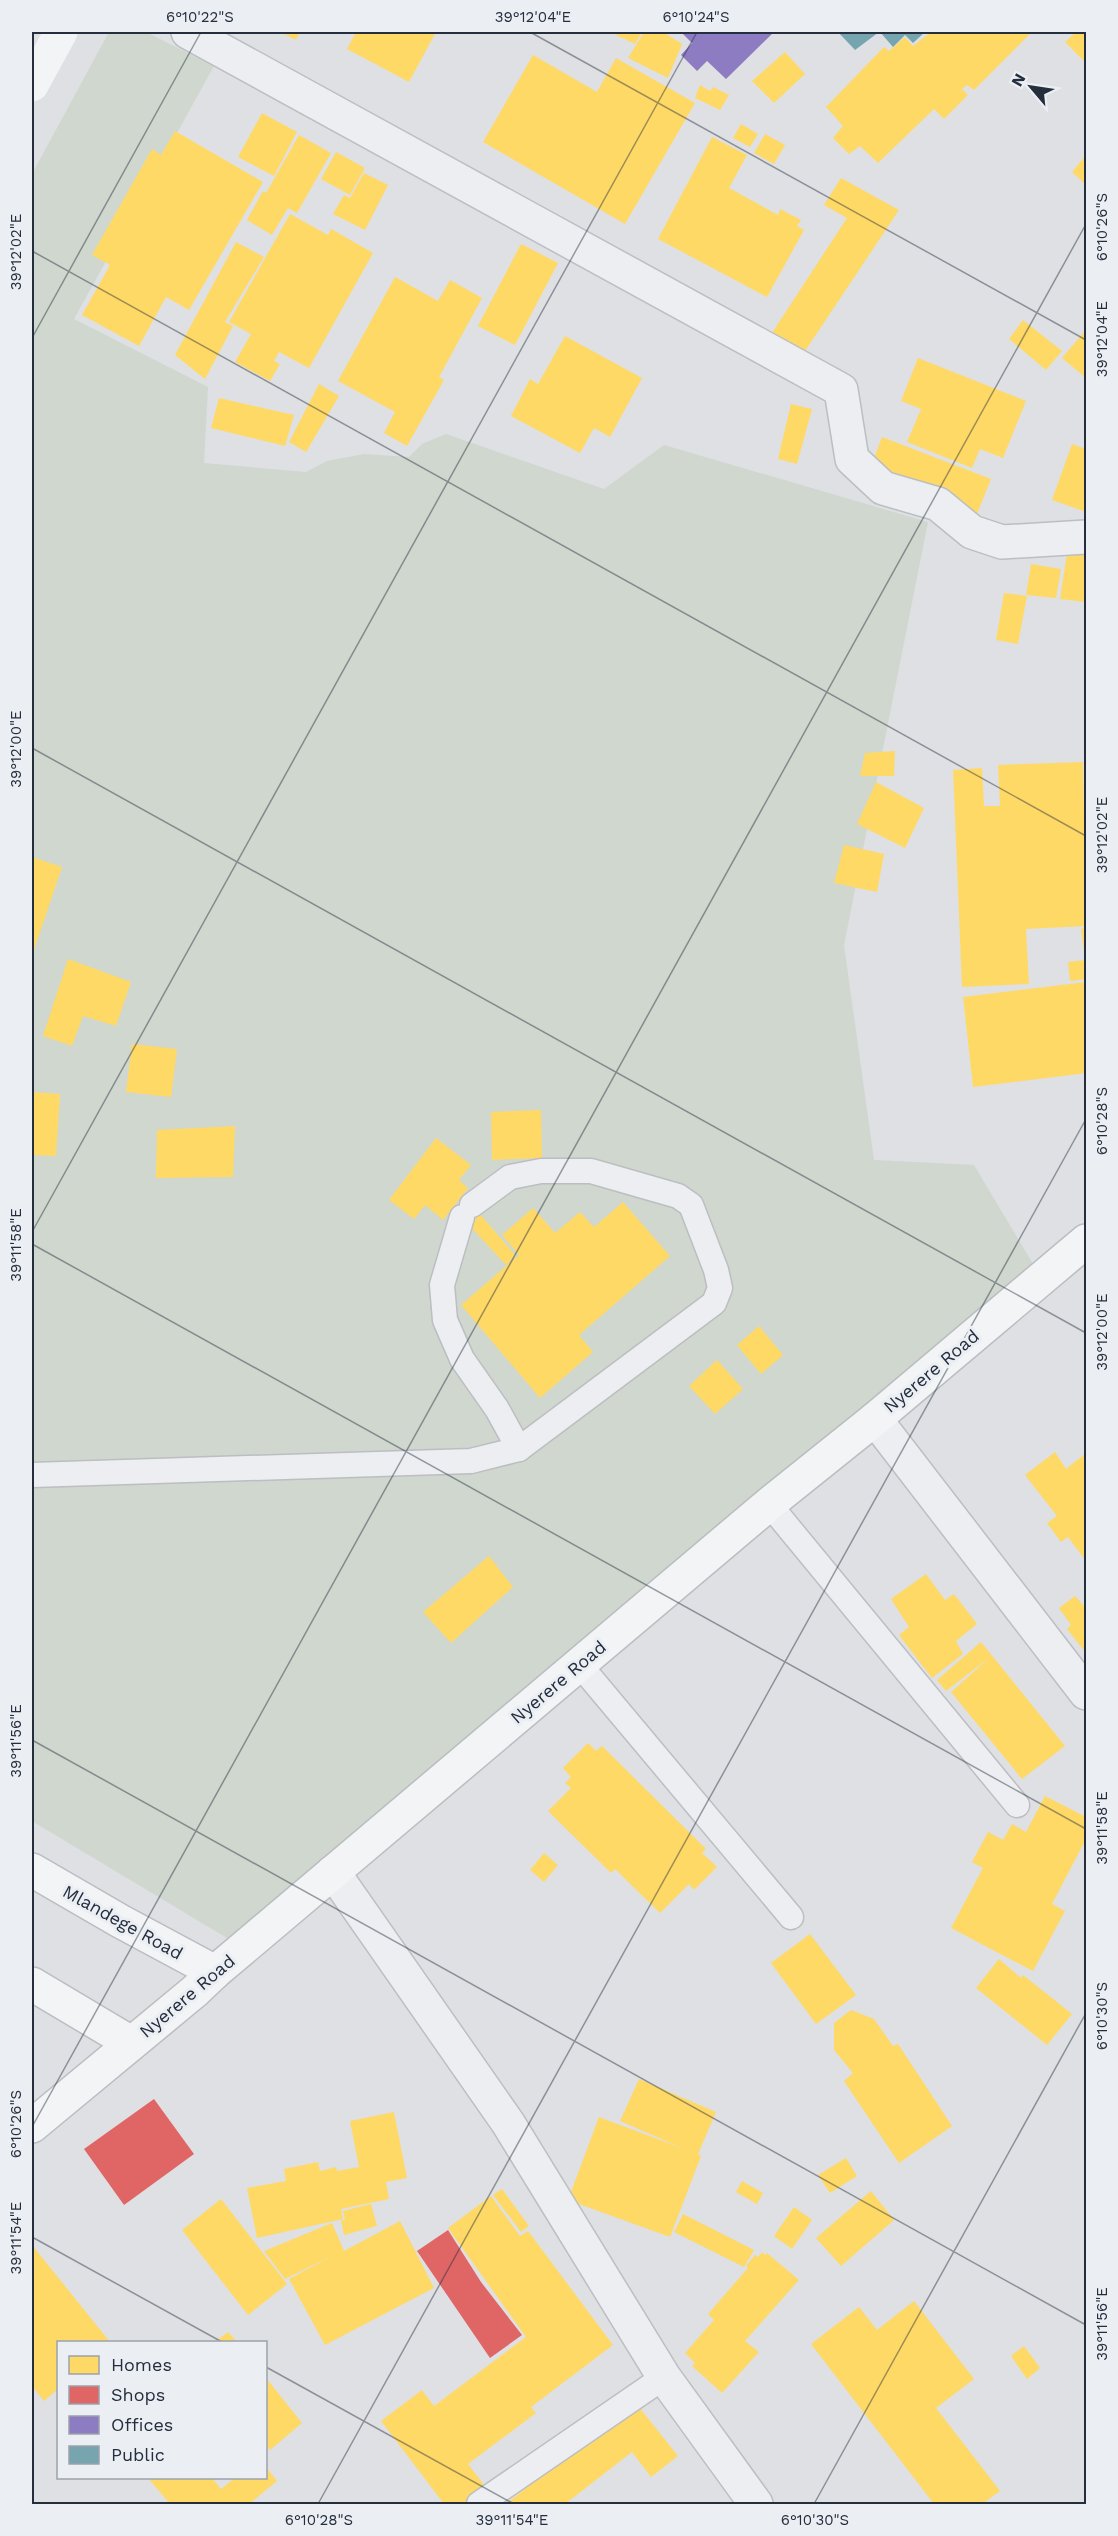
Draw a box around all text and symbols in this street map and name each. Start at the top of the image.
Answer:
text: 6°10'22"S [166,8,234,26]
text: 39°12'04"E [495,8,571,26]
text: 6°10'24"S [662,8,730,26]
north arrow [1001,57,1061,117]
text: N [1007,70,1030,90]
text: 6°10'26"S [1093,193,1111,261]
text: 39°12'02"E [7,214,25,290]
text: 39°12'04"E [1093,301,1111,377]
text: 39°12'00"E [7,710,25,788]
text: 39°12'02"E [1093,797,1111,873]
text: 6°10'28"S [1093,1087,1111,1155]
text: 39°11'58"E [7,1208,25,1282]
text: 39°12'00"E [1093,1293,1111,1371]
street label: Nyerere Road [879,1325,983,1417]
street label: Nyerere Road [506,1636,610,1728]
text: 39°11'56"E [7,1704,25,1778]
text: 39°11'58"E [1093,1791,1111,1865]
street label: Mlandege Road [59,1880,187,1964]
street label: Nyerere Road [135,1950,239,2042]
text: 6°10'30"S [1093,1982,1111,2050]
text: 6°10'26"S [7,2090,25,2158]
text: 39°11'54"E [7,2202,25,2274]
text: 39°11'56"E [1093,2287,1111,2361]
legend [57,2341,267,2479]
text: Homes [111,2354,172,2375]
text: Shops [111,2384,165,2405]
text: Offices [111,2414,173,2435]
text: Public [111,2444,165,2465]
text: 6°10'28"S [285,2511,353,2529]
text: 39°11'54"E [476,2511,548,2529]
text: 6°10'30"S [781,2511,849,2529]

